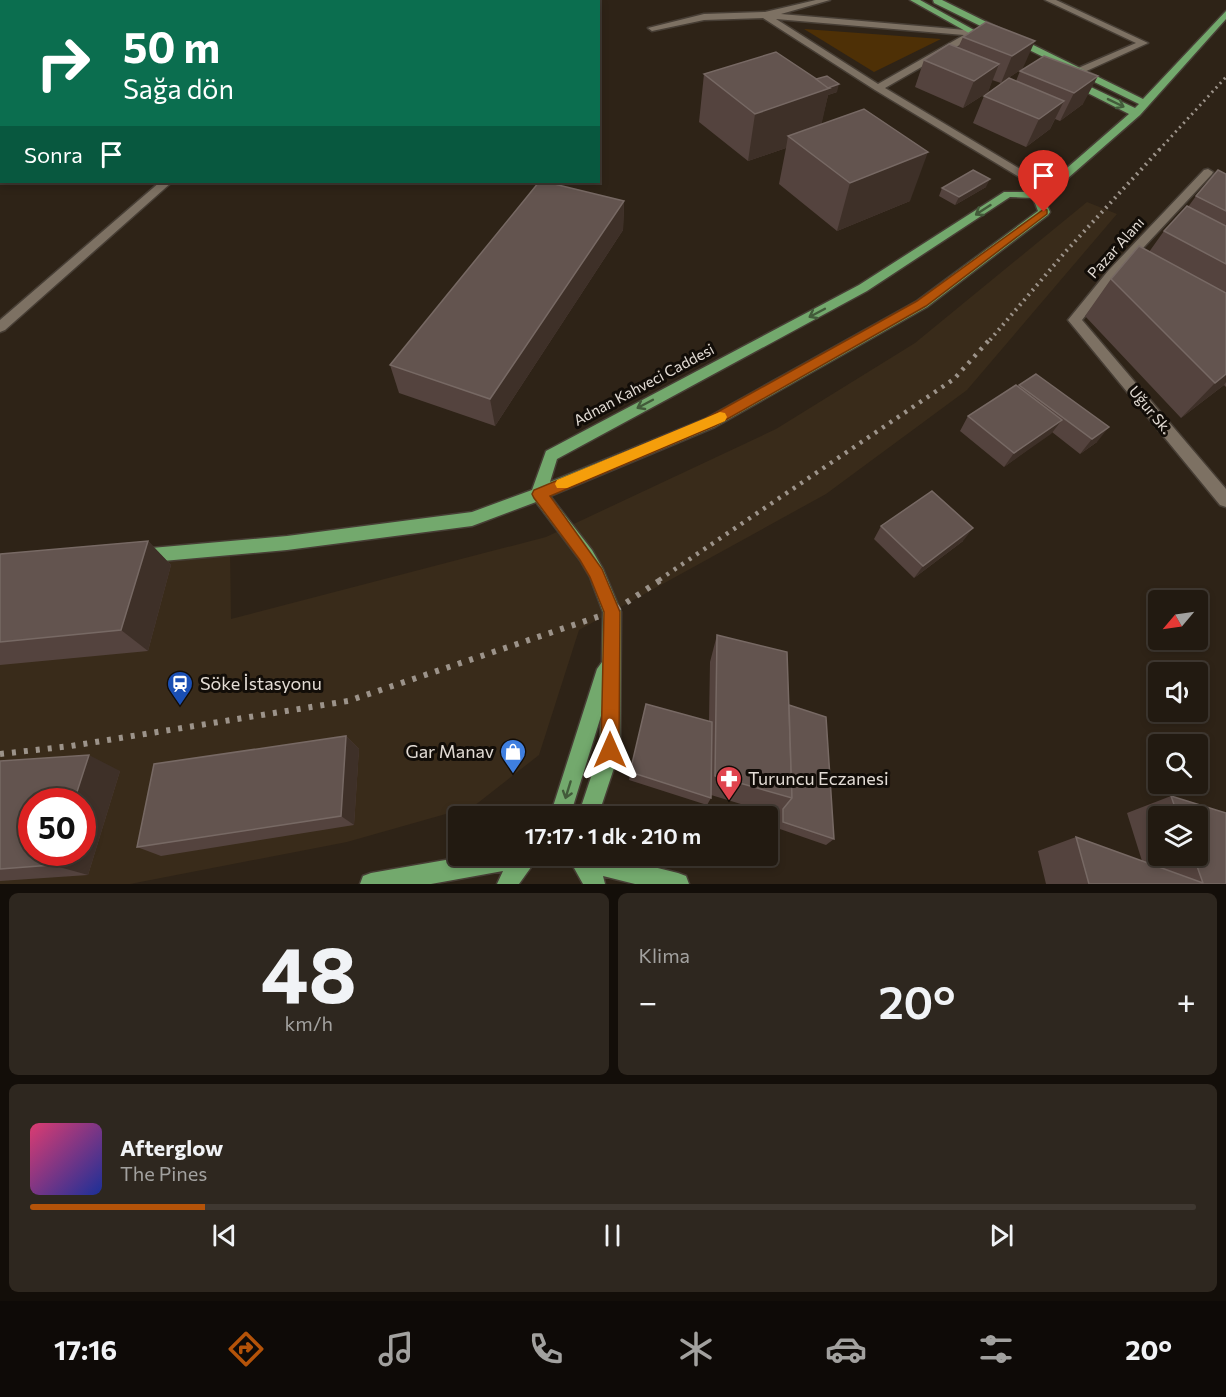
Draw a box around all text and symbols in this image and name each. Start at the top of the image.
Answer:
text: 50 m [123,20,220,72]
icon: right [24,24,102,102]
text: Sağa dön [123,72,234,105]
one-way arrow [1106,98,1124,109]
icon: arrive [95,138,128,171]
text: Sonra [24,141,83,168]
pin [1018,150,1069,212]
icon: arrive [1027,159,1060,192]
one-way arrow [975,205,992,217]
street label: Pazar Alanı [1083,213,1147,282]
one-way arrow [809,307,827,319]
street label: Adnan Kahveci Caddesi [570,339,717,429]
street label: Uğur Sk. [1126,382,1176,437]
one-way arrow [637,399,655,411]
north arrow [1148,590,1208,650]
map controls [1148,590,1208,866]
button: sound [1148,662,1208,722]
station icon: Söke İstasyonu [165,669,195,707]
place label: Söke İstasyonu [200,672,322,694]
position arrow [578,718,642,782]
button: search [1148,734,1208,794]
shop icon: Gar Manav [498,737,528,775]
place label: Gar Manav [406,740,494,762]
pharmacy icon: Turuncu Eczanesi [714,764,744,802]
place label: Turuncu Eczanesi [748,767,889,789]
one-way arrow [562,780,573,799]
speed limit sign: 50 [18,788,96,866]
button: layers [1148,806,1208,866]
text: 17:17 · 1 dk · 210 m [525,822,701,849]
text: 48 [261,924,357,1019]
text: Klima [639,943,690,967]
text: 20° [878,973,955,1028]
text: − [639,980,657,1021]
text: + [1177,980,1196,1021]
text: km/h [284,1011,333,1035]
text: Afterglow [120,1134,223,1161]
text: The Pines [120,1161,207,1185]
icon: previous [208,1219,241,1252]
icon: pause [596,1219,629,1252]
icon: next [985,1219,1018,1252]
icon: directions [225,1328,267,1370]
icon: music [375,1328,417,1370]
icon: phone [525,1328,567,1370]
icon: climate [675,1328,717,1370]
icon: car [825,1328,867,1370]
icon: filters [975,1328,1017,1370]
text: 17:16 [54,1333,117,1366]
text: 20° [1125,1333,1172,1366]

